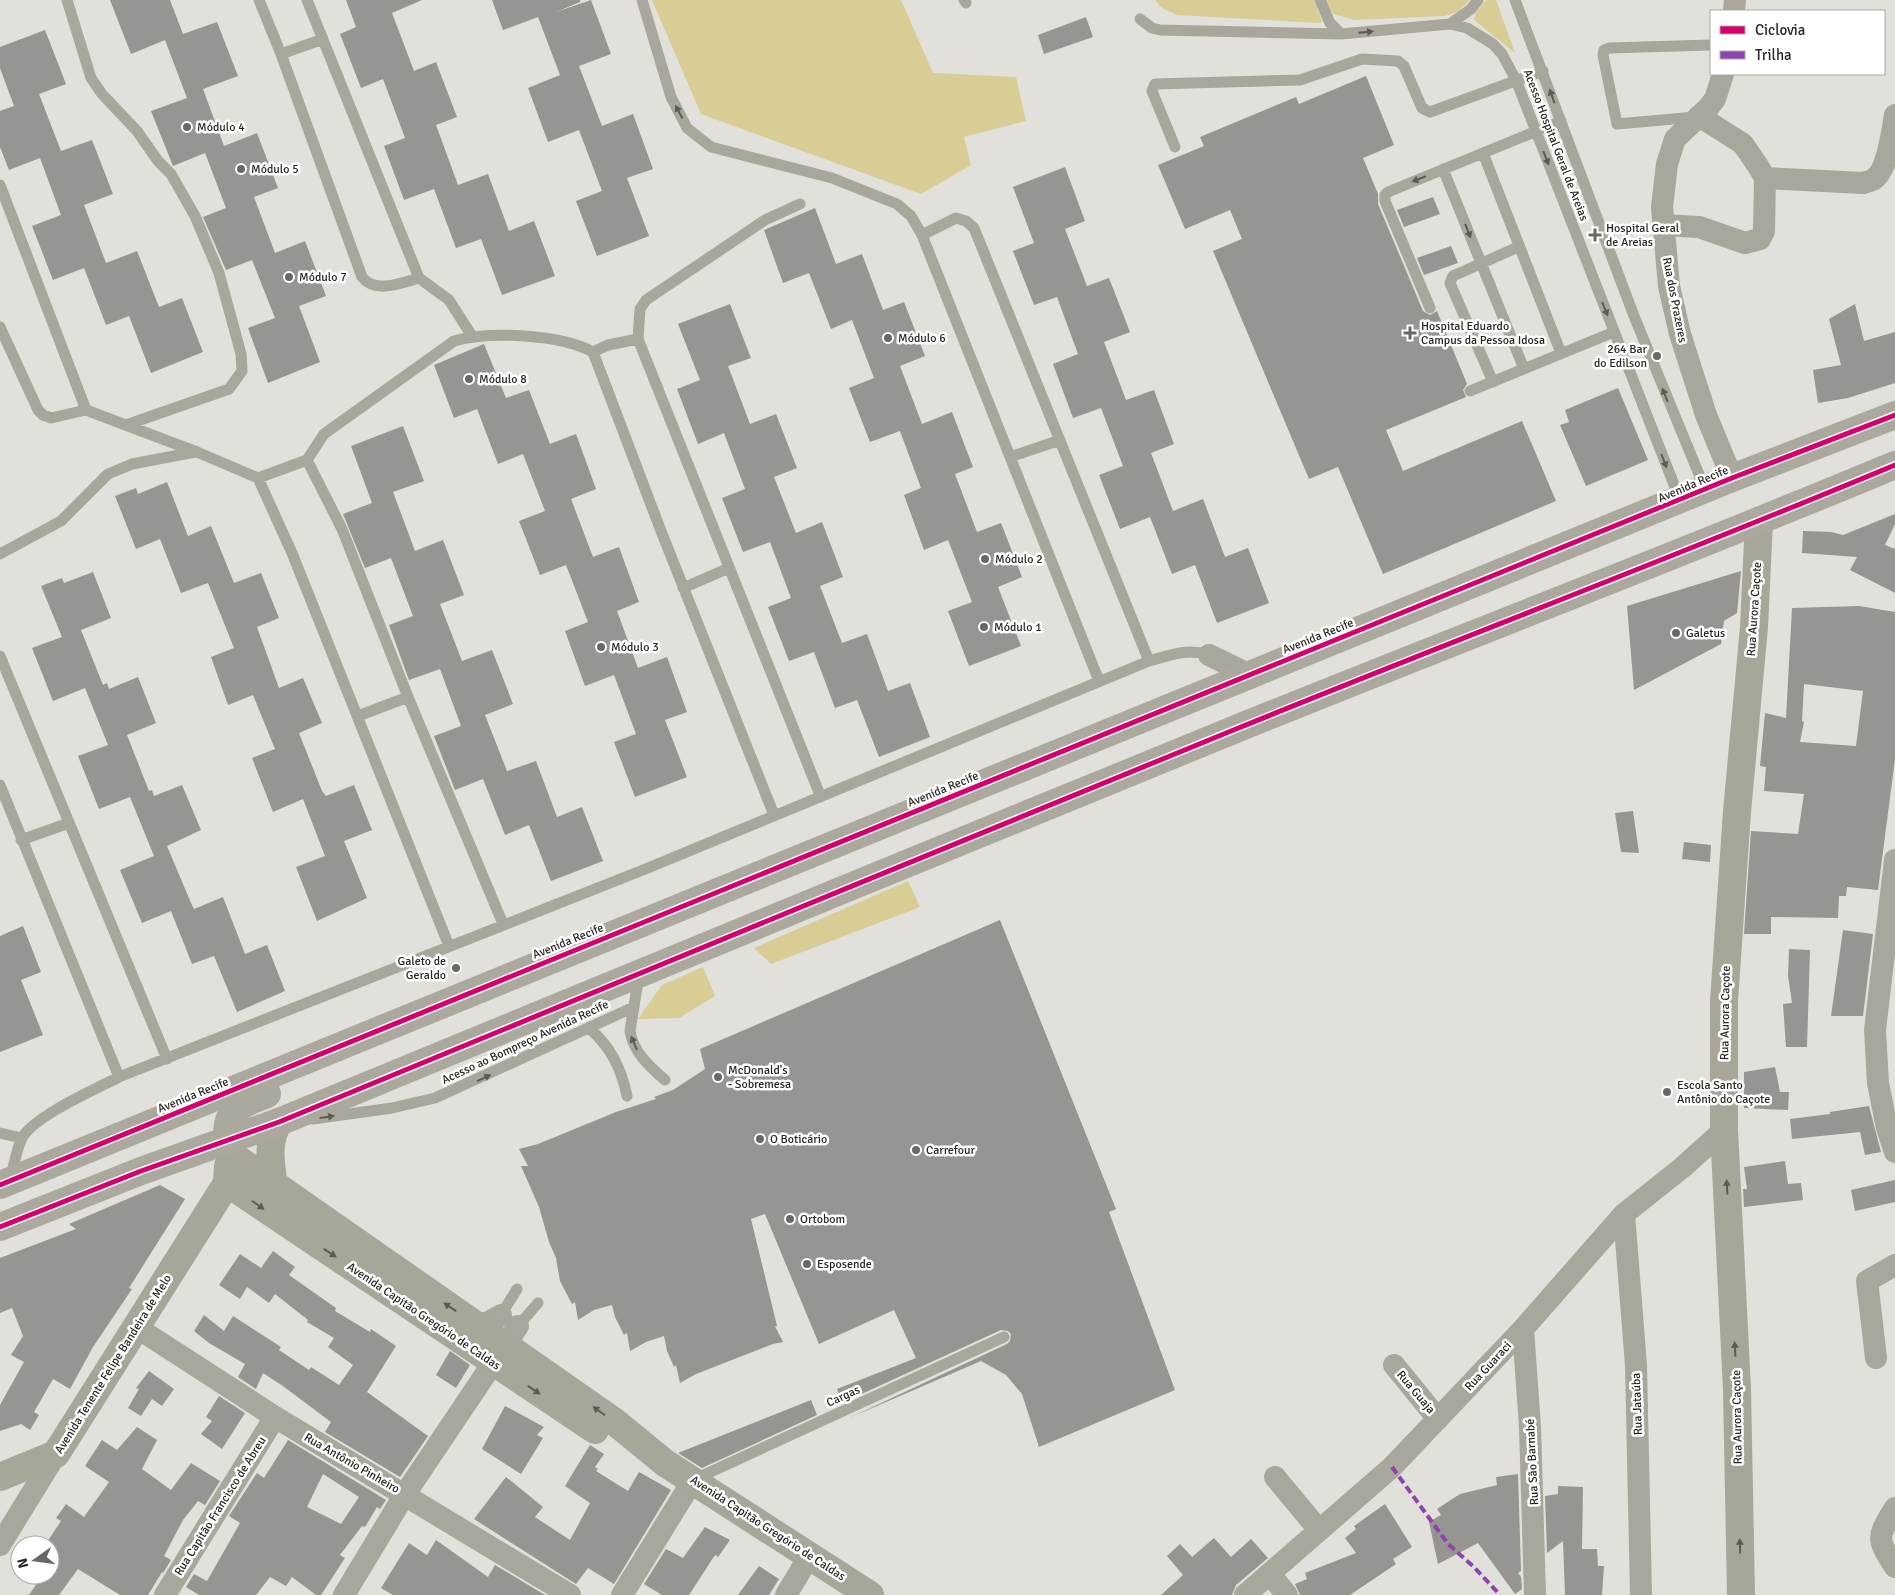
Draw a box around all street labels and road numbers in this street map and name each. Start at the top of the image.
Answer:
street label: Acesso Hospital Geral de Areias [1520,67,1591,223]
street label: Rua dos Prazeres [1659,256,1690,344]
street label: Avenida Recife [1656,463,1731,506]
street label: Rua Aurora Caçote [1744,561,1765,657]
street label: Avenida Recife [1280,615,1356,658]
street label: Avenida Recife [905,768,981,811]
street label: Avenida Recife [530,920,606,963]
street label: Rua Aurora Caçote [1717,966,1734,1060]
street label: Acesso ao Bompreço Avenida Recife [439,997,611,1088]
street label: Avenida Recife [155,1074,231,1117]
street label: Avenida Capitão Gregório de Caldas [344,1259,503,1373]
street label: Avenida Tenente Felipe Bandeira de Melo [52,1272,175,1457]
street label: Rua Guaraci [1462,1339,1515,1394]
street label: Rua Guaja [1393,1368,1438,1417]
street label: Rua Aurora Caçote [1729,1370,1746,1464]
street label: Rua Jataúba [1629,1372,1646,1435]
street label: Cargas [824,1382,862,1411]
street label: Rua São Barnabé [1523,1418,1542,1506]
street label: Rua Antônio Pinheiro [301,1430,402,1497]
street label: Rua Capitão Francisco de Abreu [171,1434,270,1579]
street label: Avenida Capitão Gregório de Caldas [687,1473,848,1584]

